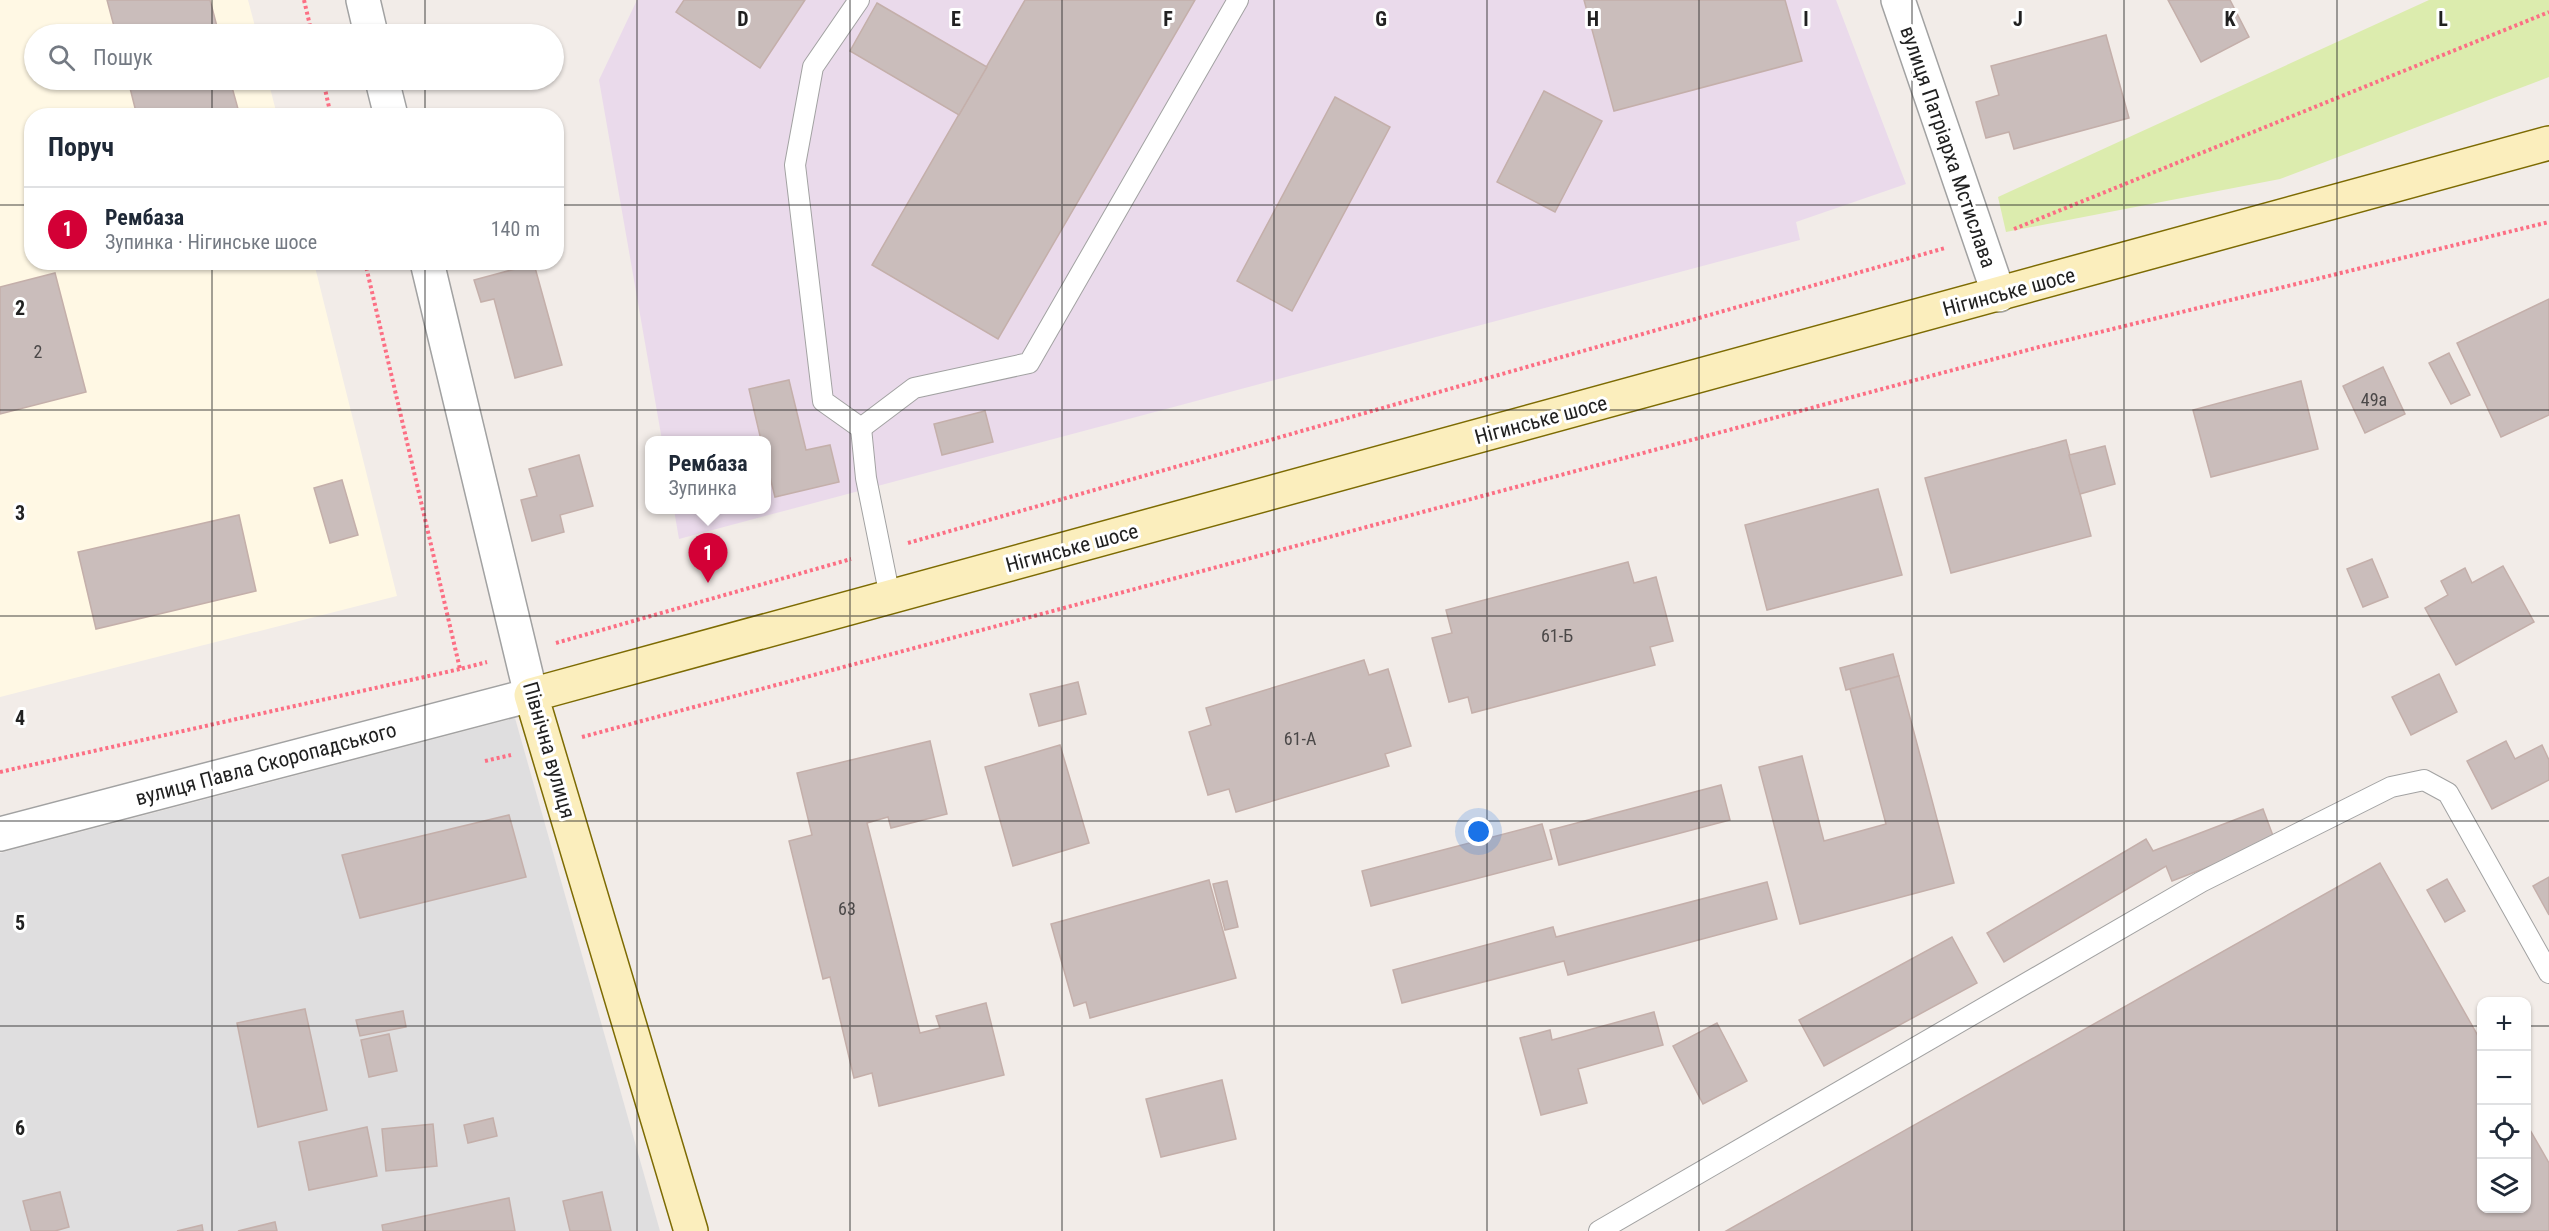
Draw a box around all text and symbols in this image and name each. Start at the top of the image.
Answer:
text: D [737,7,749,31]
text: E [951,7,961,31]
text: F [1163,7,1173,31]
text: G [1375,7,1387,31]
text: H [1587,7,1599,31]
text: I [1803,7,1809,31]
text: J [2013,7,2023,31]
text: K [2224,7,2236,31]
text: L [2438,7,2448,31]
street label: вулиця Патріарха Мстислава [1895,23,2001,271]
search box [24,24,564,90]
icon: search [45,41,78,74]
text: Пошук [93,45,153,70]
text: Поруч [48,132,114,162]
text: Рембаза [105,205,184,230]
text: 1 [62,217,73,241]
text: 140 m [491,217,540,241]
text: Зупинка · Нігинське шосе [105,230,317,254]
street label: Нігинське шосе [1940,263,2078,321]
text: 2 [15,296,25,320]
house number: 2 [34,341,43,362]
house number: 49а [2361,389,2387,410]
street label: Нігинське шосе [1472,391,1610,449]
popup [645,436,771,514]
text: Рембаза [668,451,748,476]
text: Зупинка [668,476,737,500]
text: 3 [15,501,25,525]
street label: Нігинське шосе [1003,519,1141,577]
pin: 1 [688,534,728,583]
house number: 61-Б [1541,625,1573,646]
street label: Північна вулиця [518,679,580,821]
text: 4 [15,706,25,730]
street label: вулиця Павла Скоропадського [133,718,399,810]
house number: 61-А [1284,728,1317,749]
your location [1464,817,1493,846]
house number: 63 [838,898,856,919]
text: 5 [15,911,25,935]
map controls [2477,997,2531,1213]
button: + [2477,997,2531,1051]
button: − [2477,1051,2531,1105]
button: locate [2477,1105,2531,1159]
text: 6 [15,1116,25,1140]
button: layers [2477,1159,2531,1213]

